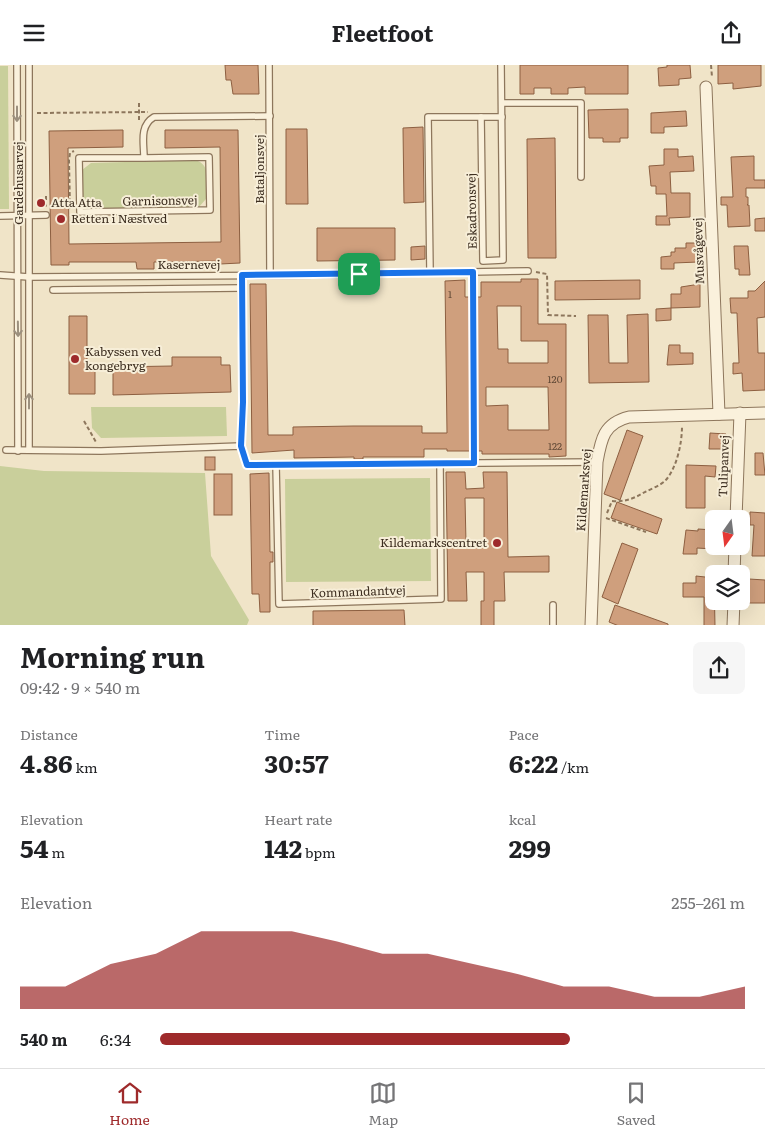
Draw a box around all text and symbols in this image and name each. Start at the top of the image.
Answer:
text: Fleetfoot [332,16,433,49]
icon: menu [20,19,48,47]
icon: share [717,19,745,47]
one-way arrow [12,105,22,121]
street label: Bataljonsvej [250,134,268,204]
street label: Gardehusarvej [9,141,27,225]
street label: Eskadronsvej [461,173,481,249]
street label: Garnisonsvej [122,190,198,210]
place label: Atta Atta [51,193,103,211]
marker: Atta Atta [35,197,47,209]
place label: Retten i Næstved [71,209,168,227]
marker: Retten i Næstved [55,213,67,225]
street label: Musvågevej [688,217,708,285]
pin [338,253,380,295]
street label: Kasernevej [157,255,221,273]
icon: arrive [345,260,373,288]
house number: 1 [448,286,452,301]
one-way arrow [13,320,22,336]
place label: Kabyssen ved kongebryg [85,342,162,374]
marker: Kabyssen ved kongebryg [69,353,81,365]
house number: 120 [548,371,563,386]
one-way arrow [24,394,34,410]
street label: Tulipanvej [713,435,733,497]
house number: 122 [548,438,562,453]
street label: Kildemarksvej [571,448,595,532]
north arrow [705,510,750,555]
map controls [705,510,750,610]
place label: Kildemarkscentret [380,533,487,551]
marker: Kildemarkscentret [491,537,503,549]
button: layers [705,565,750,610]
street label: Kommandantvej [310,580,406,602]
text: Morning run [20,635,205,677]
button: share [693,642,745,694]
text: 09:42 · 9 × 540 m [20,675,140,699]
text: Distance [20,724,78,744]
text: Time [264,724,300,744]
text: Pace [509,724,539,744]
text: 4.86 [20,744,73,781]
text: 30:57 [264,744,329,781]
text: 6:22 [509,744,558,781]
text: km [73,757,97,777]
text: /km [558,757,589,777]
text: Elevation [20,809,83,829]
text: Heart rate [264,809,332,829]
text: kcal [509,809,536,829]
text: 54 [20,829,49,866]
text: 142 [264,829,302,866]
text: 299 [509,829,551,866]
text: m [49,842,65,862]
text: bpm [302,842,336,862]
text: Elevation [20,890,92,914]
text: 255–261 m [671,890,745,914]
text: 540 m [20,1027,67,1051]
text: 6:34 [100,1027,131,1051]
tab: Home [109,1079,150,1129]
tab: Map [368,1079,398,1129]
tab: Saved [617,1079,656,1129]

